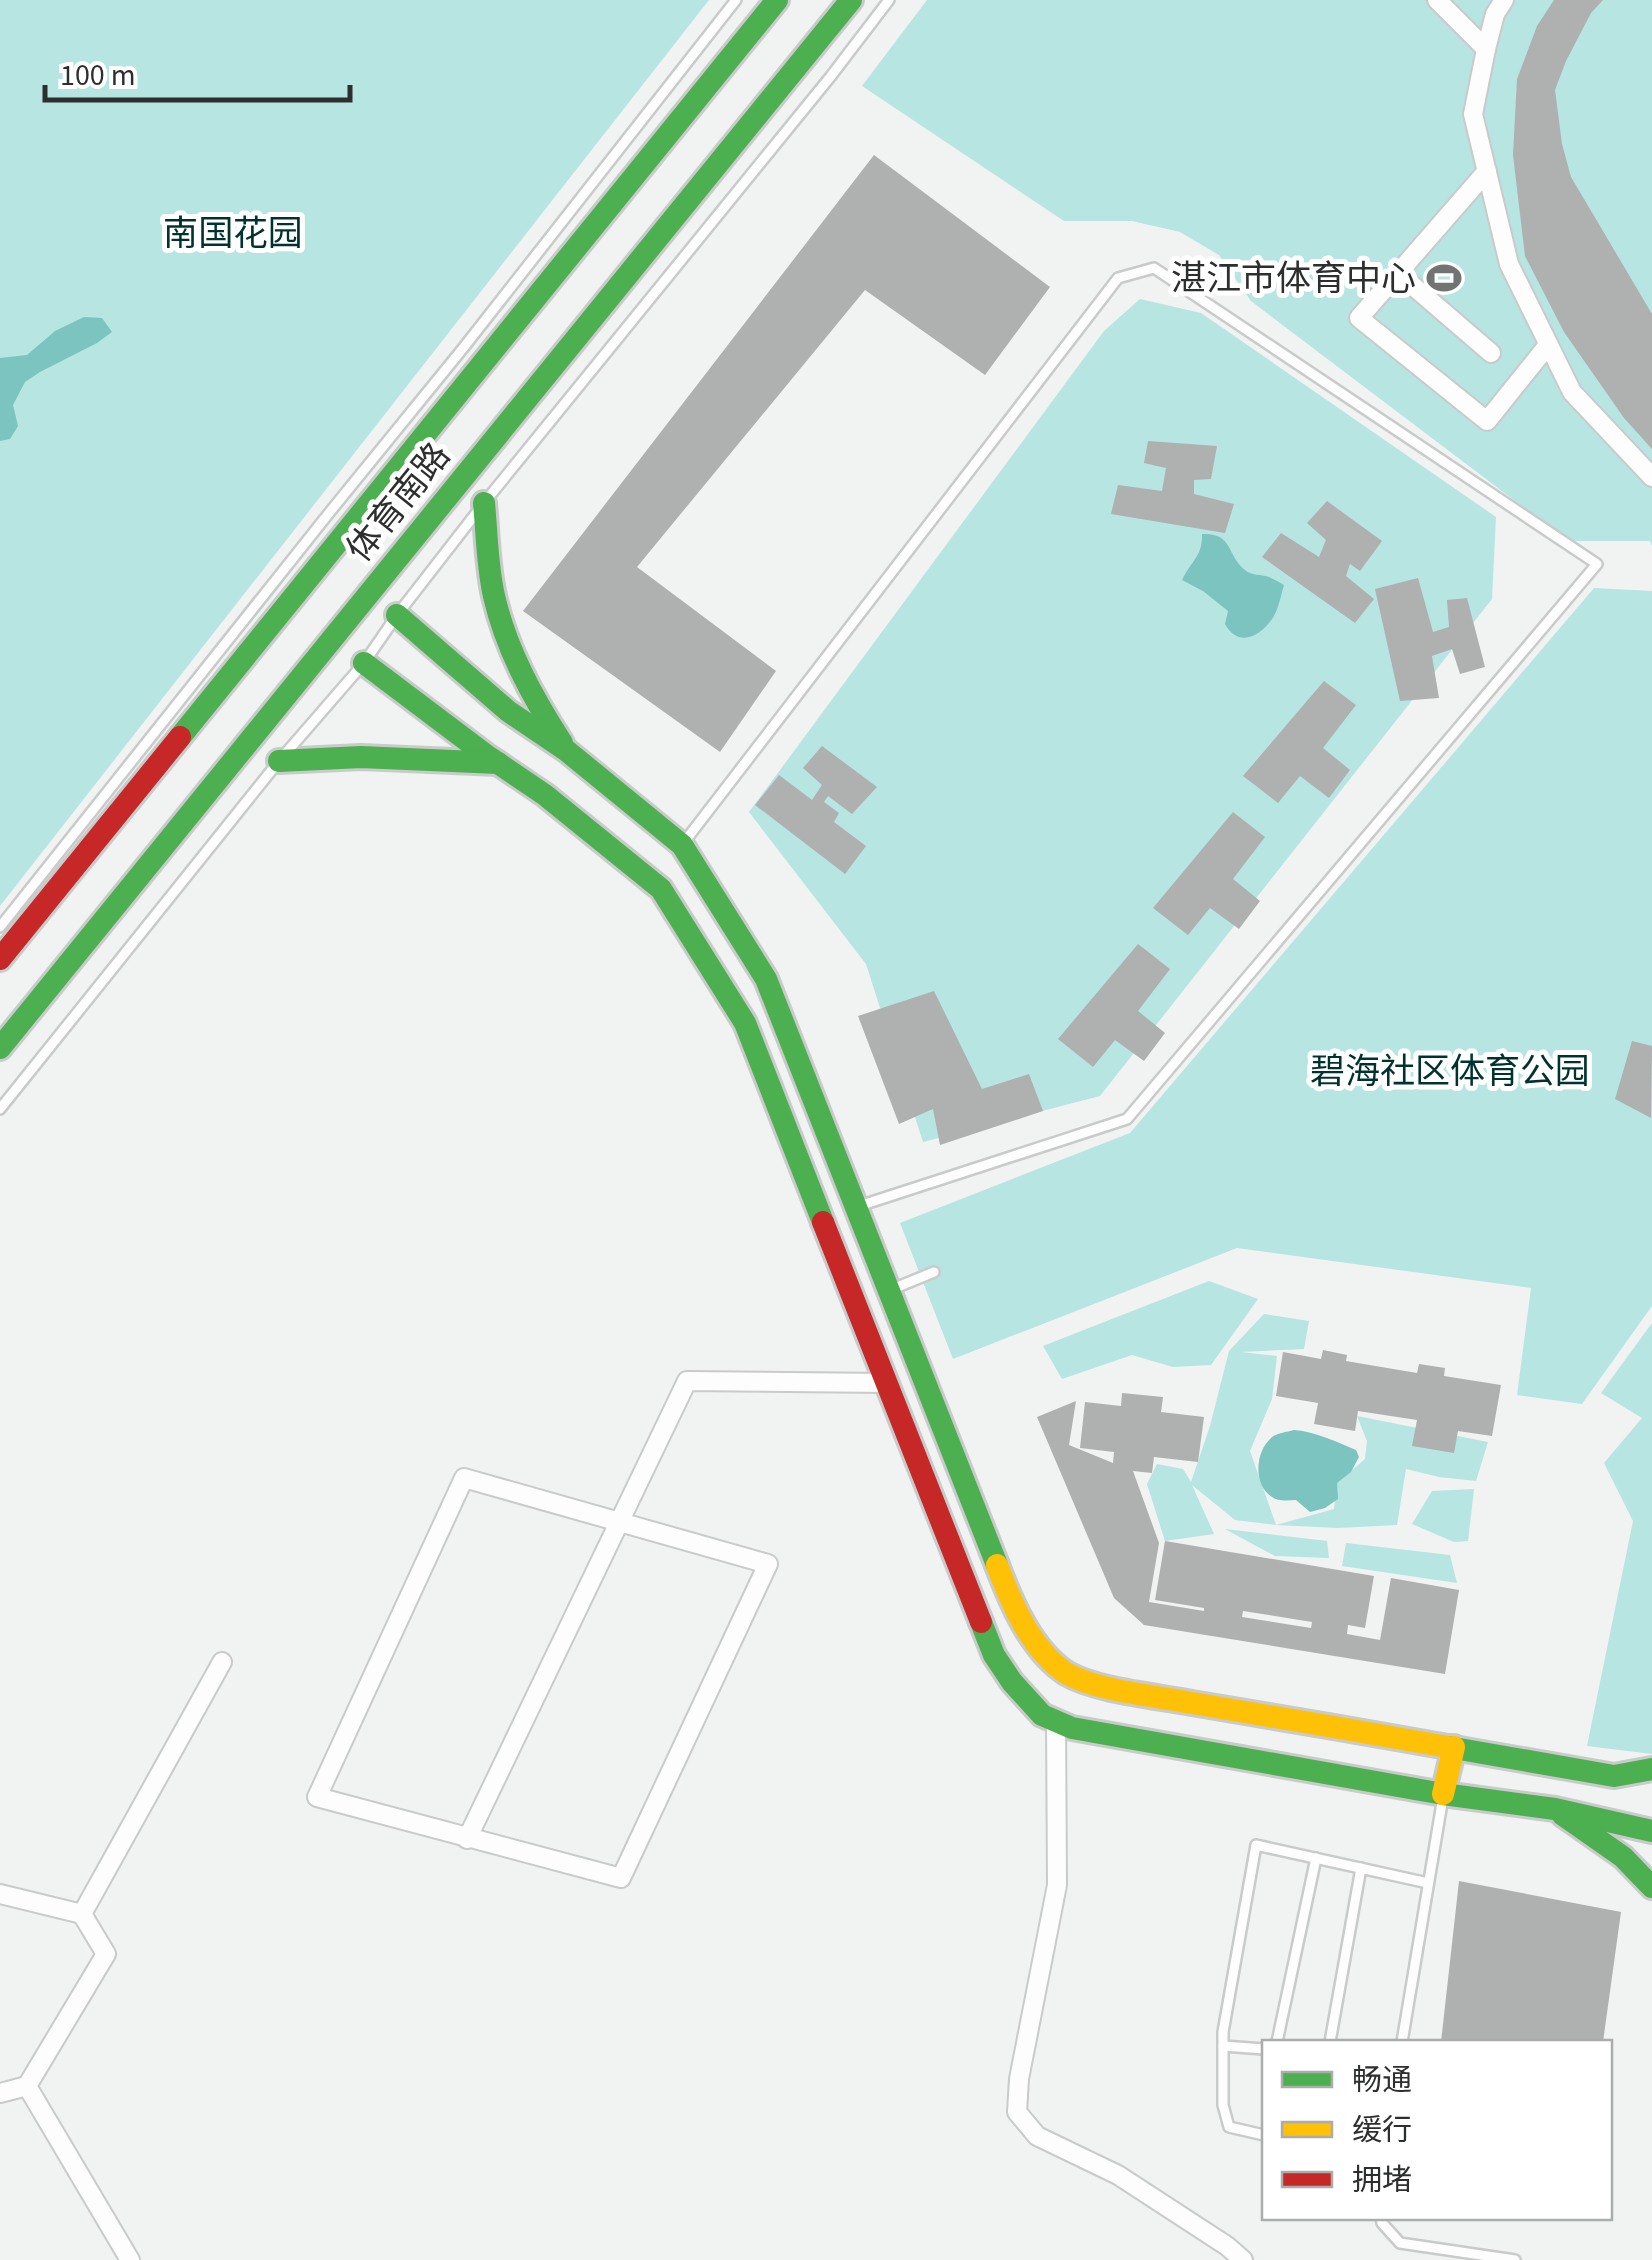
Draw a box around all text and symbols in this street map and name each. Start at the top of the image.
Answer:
scale bar [45,40,350,102]
text: 100 m [60,54,136,97]
park label: 南国花园 [163,209,303,259]
place label: 湛江市体育中心 [1171,254,1416,304]
sports icon: 湛江市体育中心 [1425,259,1463,297]
street label: 体育南路 [335,432,462,573]
park label: 碧海社区体育公园 [1310,1047,1590,1097]
legend [1262,2040,1612,2220]
text: 畅通 [1352,2059,1412,2102]
text: 缓行 [1352,2109,1412,2152]
text: 拥堵 [1352,2159,1412,2202]

